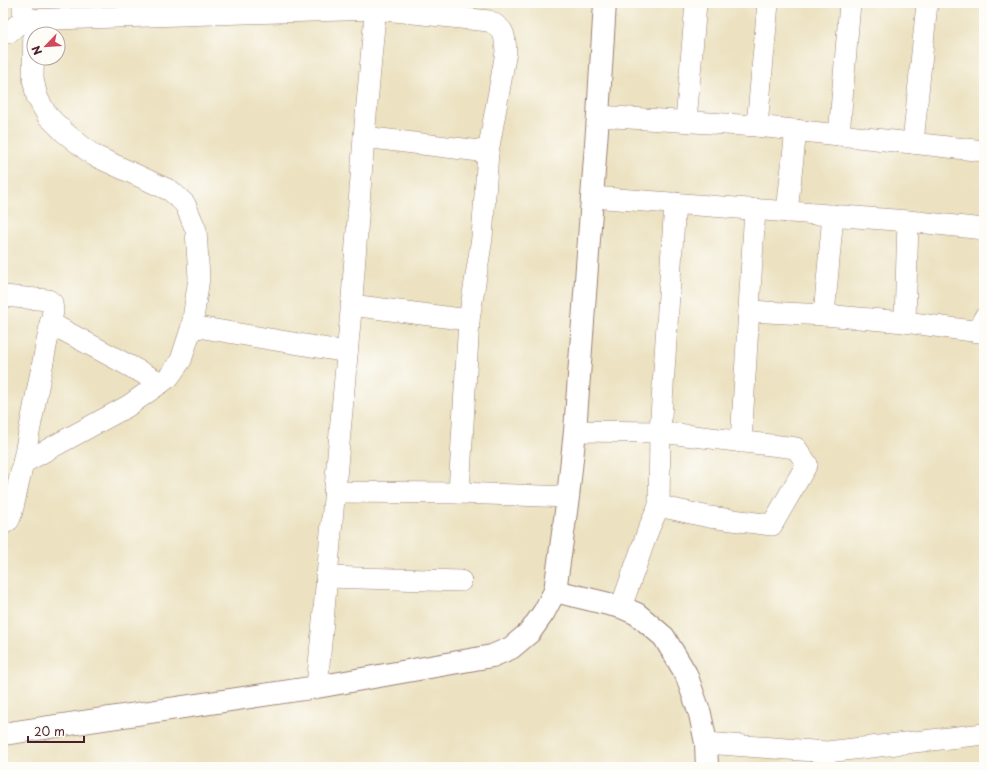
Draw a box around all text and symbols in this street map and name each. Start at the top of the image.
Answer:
north arrow [26,26,66,66]
text: N [27,43,46,58]
scale bar [28,718,84,744]
text: 20 m [34,722,65,740]

